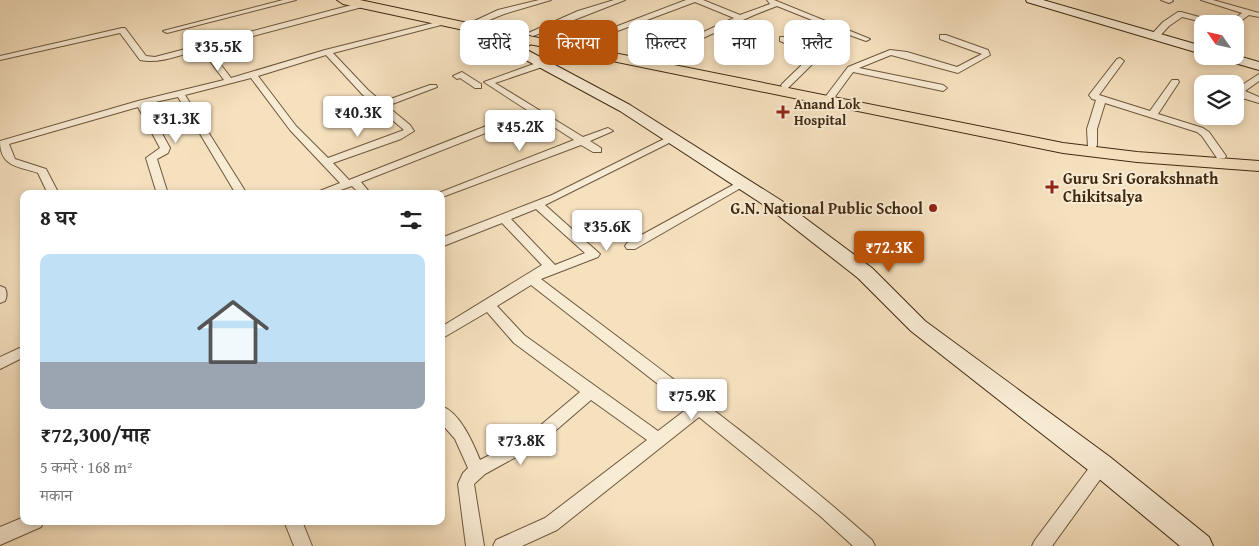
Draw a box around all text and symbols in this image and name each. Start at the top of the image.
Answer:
north arrow [1194,15,1244,65]
map controls [1194,15,1244,125]
chip: खरीदें [460,20,529,65]
chip: किराया [539,20,618,65]
chip: फ़िल्टर [628,20,704,65]
chip: नया [714,20,774,65]
chip: फ़्लैट [784,20,850,65]
pin: ₹35.5K [177,30,259,72]
text: ₹35.5K [194,34,242,58]
button: layers [1194,75,1244,125]
place label: Anand Lok Hospital [794,94,862,130]
pin: ₹40.3K [317,96,399,138]
text: ₹40.3K [334,100,382,124]
pin: ₹31.3K [135,102,217,144]
marker: Anand Lok Hospital [776,105,790,119]
text: ₹31.3K [152,106,200,130]
pin: ₹45.2K [479,110,561,152]
text: ₹45.2K [496,114,544,138]
place label: Guru Sri Gorakshnath Chikitsalya [1063,166,1219,208]
marker: Guru Sri Gorakshnath Chikitsalya [1045,180,1059,194]
place label: G.N. National Public School [730,196,923,220]
text: 8 घर [40,202,76,233]
marker: G.N. National Public School [927,202,939,214]
icon: filters [397,206,425,234]
pin: ₹35.6K [566,210,648,252]
text: ₹35.6K [583,214,631,238]
pin: ₹72.3K [848,230,930,273]
text: ₹72.3K [865,235,913,259]
icon: home [188,287,278,377]
pin: ₹75.9K [651,378,733,421]
text: ₹75.9K [668,383,716,407]
text: ₹72,300/माह [40,419,150,450]
pin: ₹73.8K [480,424,562,466]
text: ₹73.8K [497,428,545,452]
text: 5 कमरे · 168 m² [40,455,132,479]
text: मकान [40,483,72,507]

